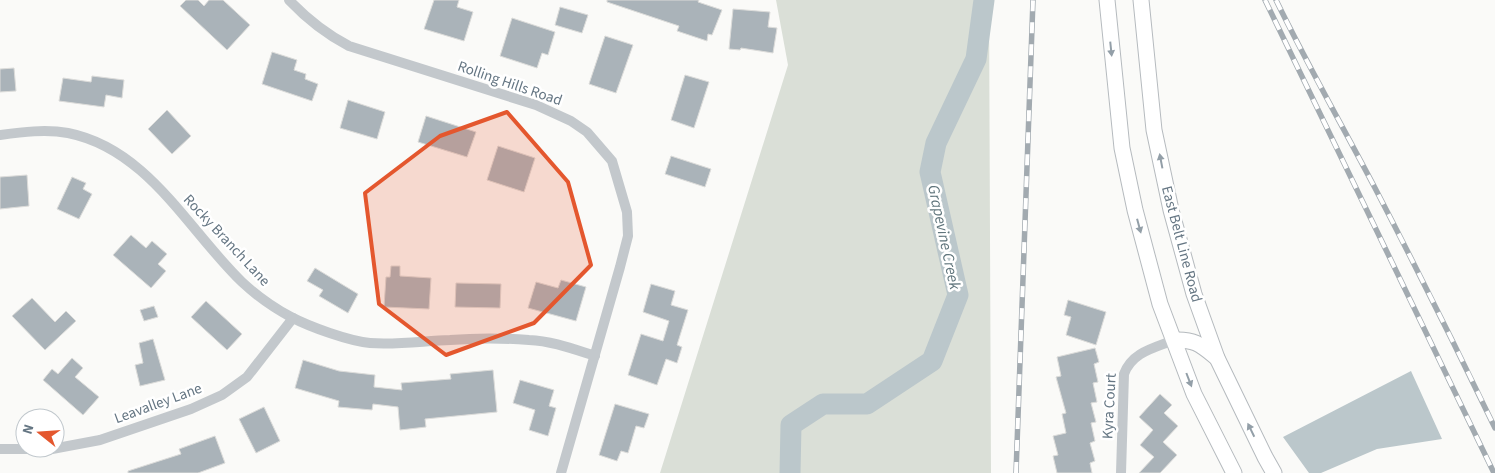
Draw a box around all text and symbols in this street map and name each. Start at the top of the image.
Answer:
one-way arrow [1107,41,1115,57]
street label: Rolling Hills Road [455,56,565,111]
one-way arrow [1156,152,1164,168]
water label: Grapevine Creek [922,183,966,292]
street label: East Belt Line Road [1156,184,1207,305]
street label: Rocky Branch Lane [178,190,275,291]
one-way arrow [1135,219,1143,234]
street label: Kyra Court [1097,373,1122,439]
one-way arrow [1186,373,1193,388]
street label: Leavalley Lane [111,378,205,429]
north arrow [15,408,65,458]
text: N [18,422,39,437]
one-way arrow [1247,423,1255,437]

